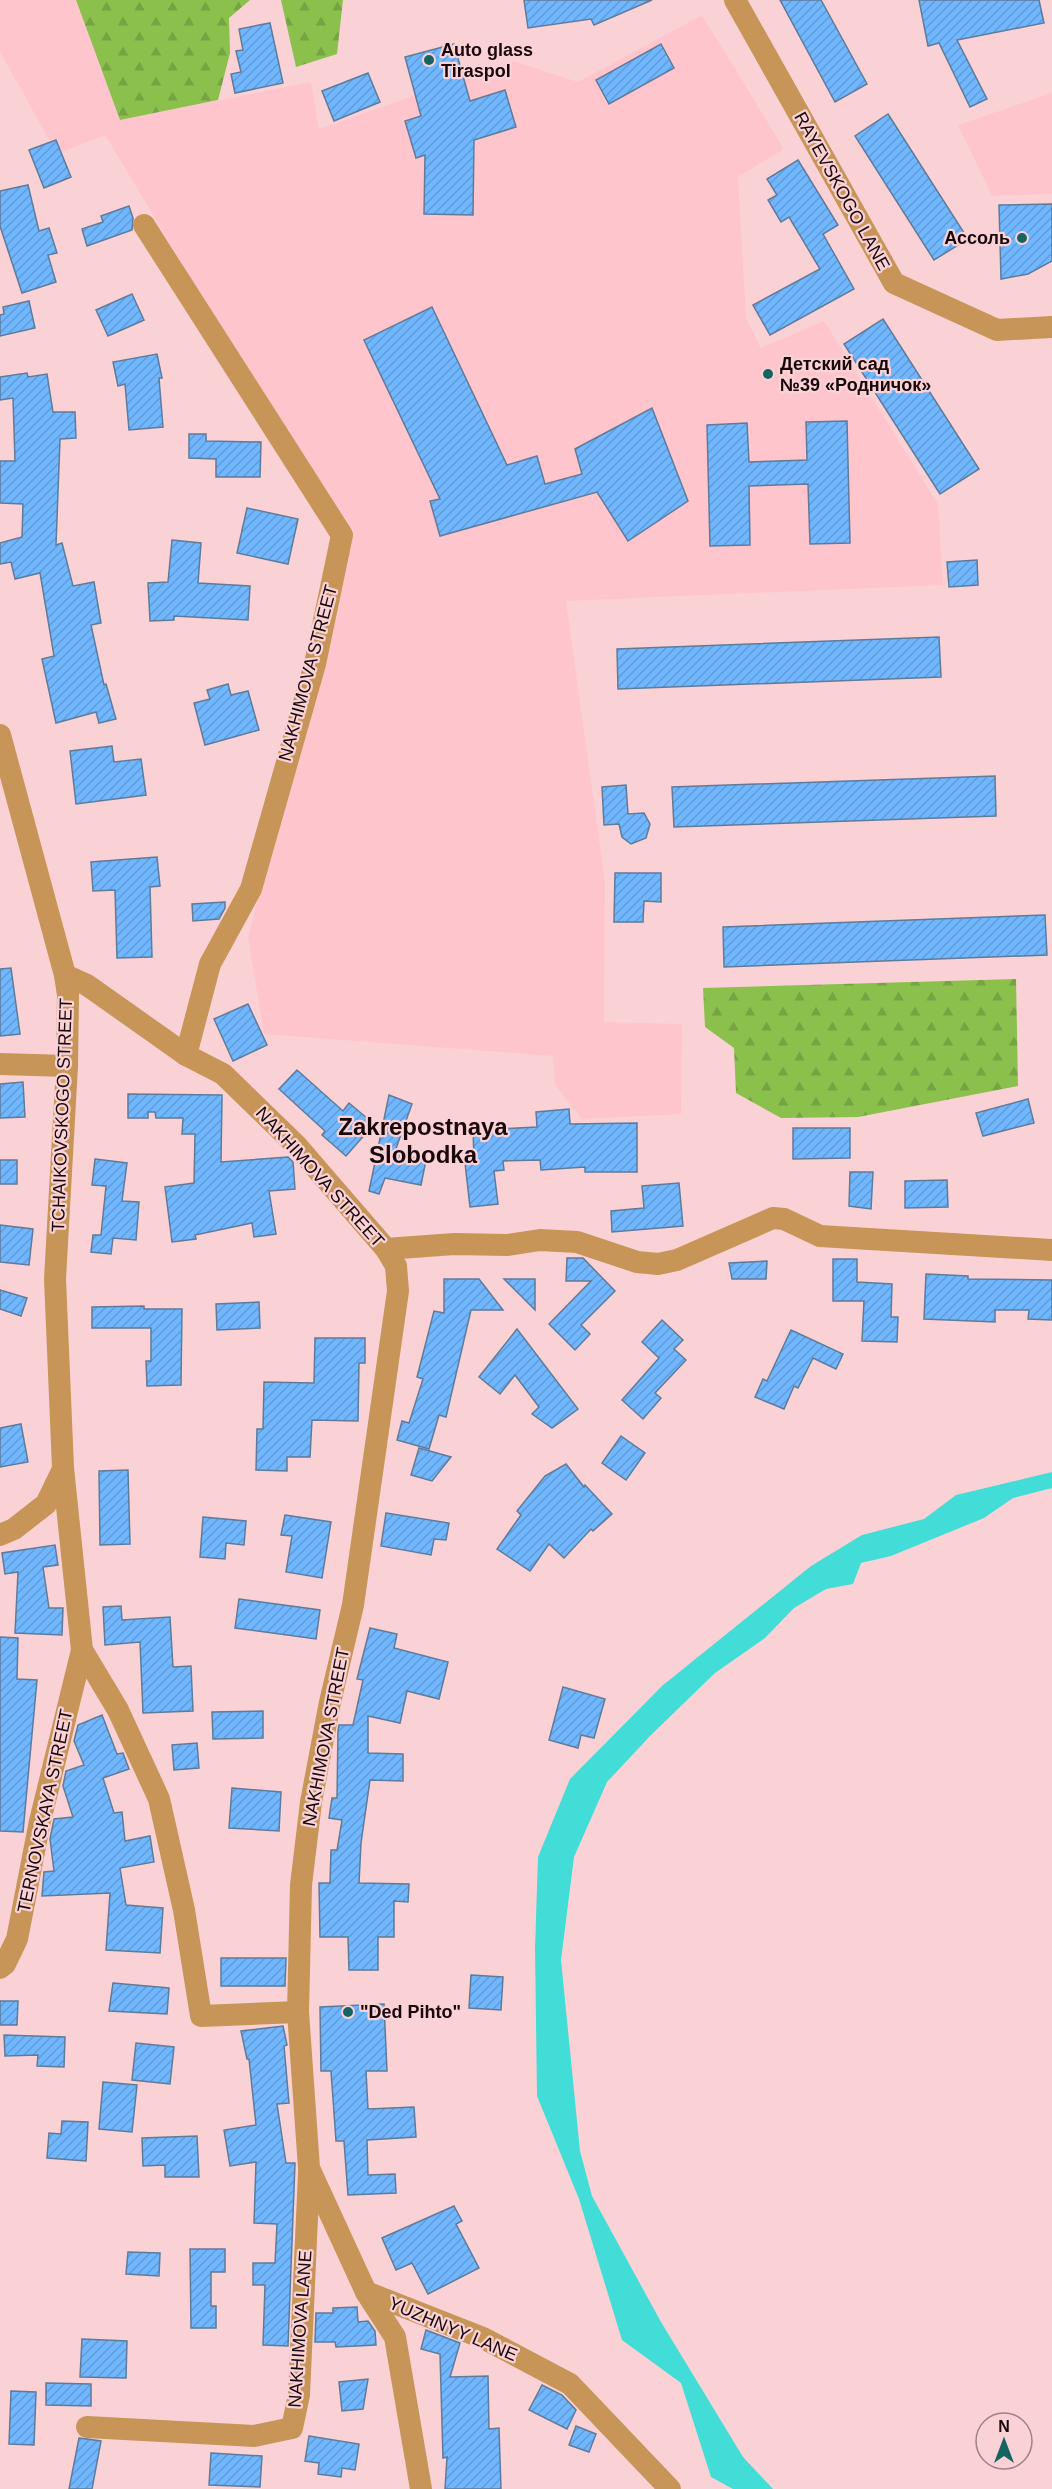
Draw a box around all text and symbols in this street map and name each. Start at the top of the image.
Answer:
place label: Auto glass Tiraspol [441,40,533,81]
marker: Auto glass Tiraspol [422,53,436,67]
street label: RAYEVSKOGO LANE [790,108,894,274]
place label: Ассоль [944,228,1010,248]
marker: Ассоль [1015,231,1029,245]
place label: Детский сад №39 «Родничок» [780,354,931,395]
marker: Детский сад №39 «Родничок» [761,367,775,381]
street label: NAKHIMOVA STREET [275,583,341,763]
street label: TCHAIKOVSKOGO STREET [48,998,76,1232]
street label: NAKHIMOVA STREET [252,1103,388,1251]
district label: Zakrepostnaya Slobodka [338,1113,508,1168]
street label: NAKHIMOVA STREET [299,1646,353,1828]
street label: TERNOVSKAYA STREET [14,1707,76,1915]
place label: "Ded Pihto" [360,2002,461,2022]
marker: "Ded Pihto" [341,2005,355,2019]
street label: NAKHIMOVA LANE [285,2250,315,2408]
street label: YUZHNYY LANE [386,2293,520,2365]
north arrow [974,2411,1034,2471]
text: N [998,2418,1010,2435]

